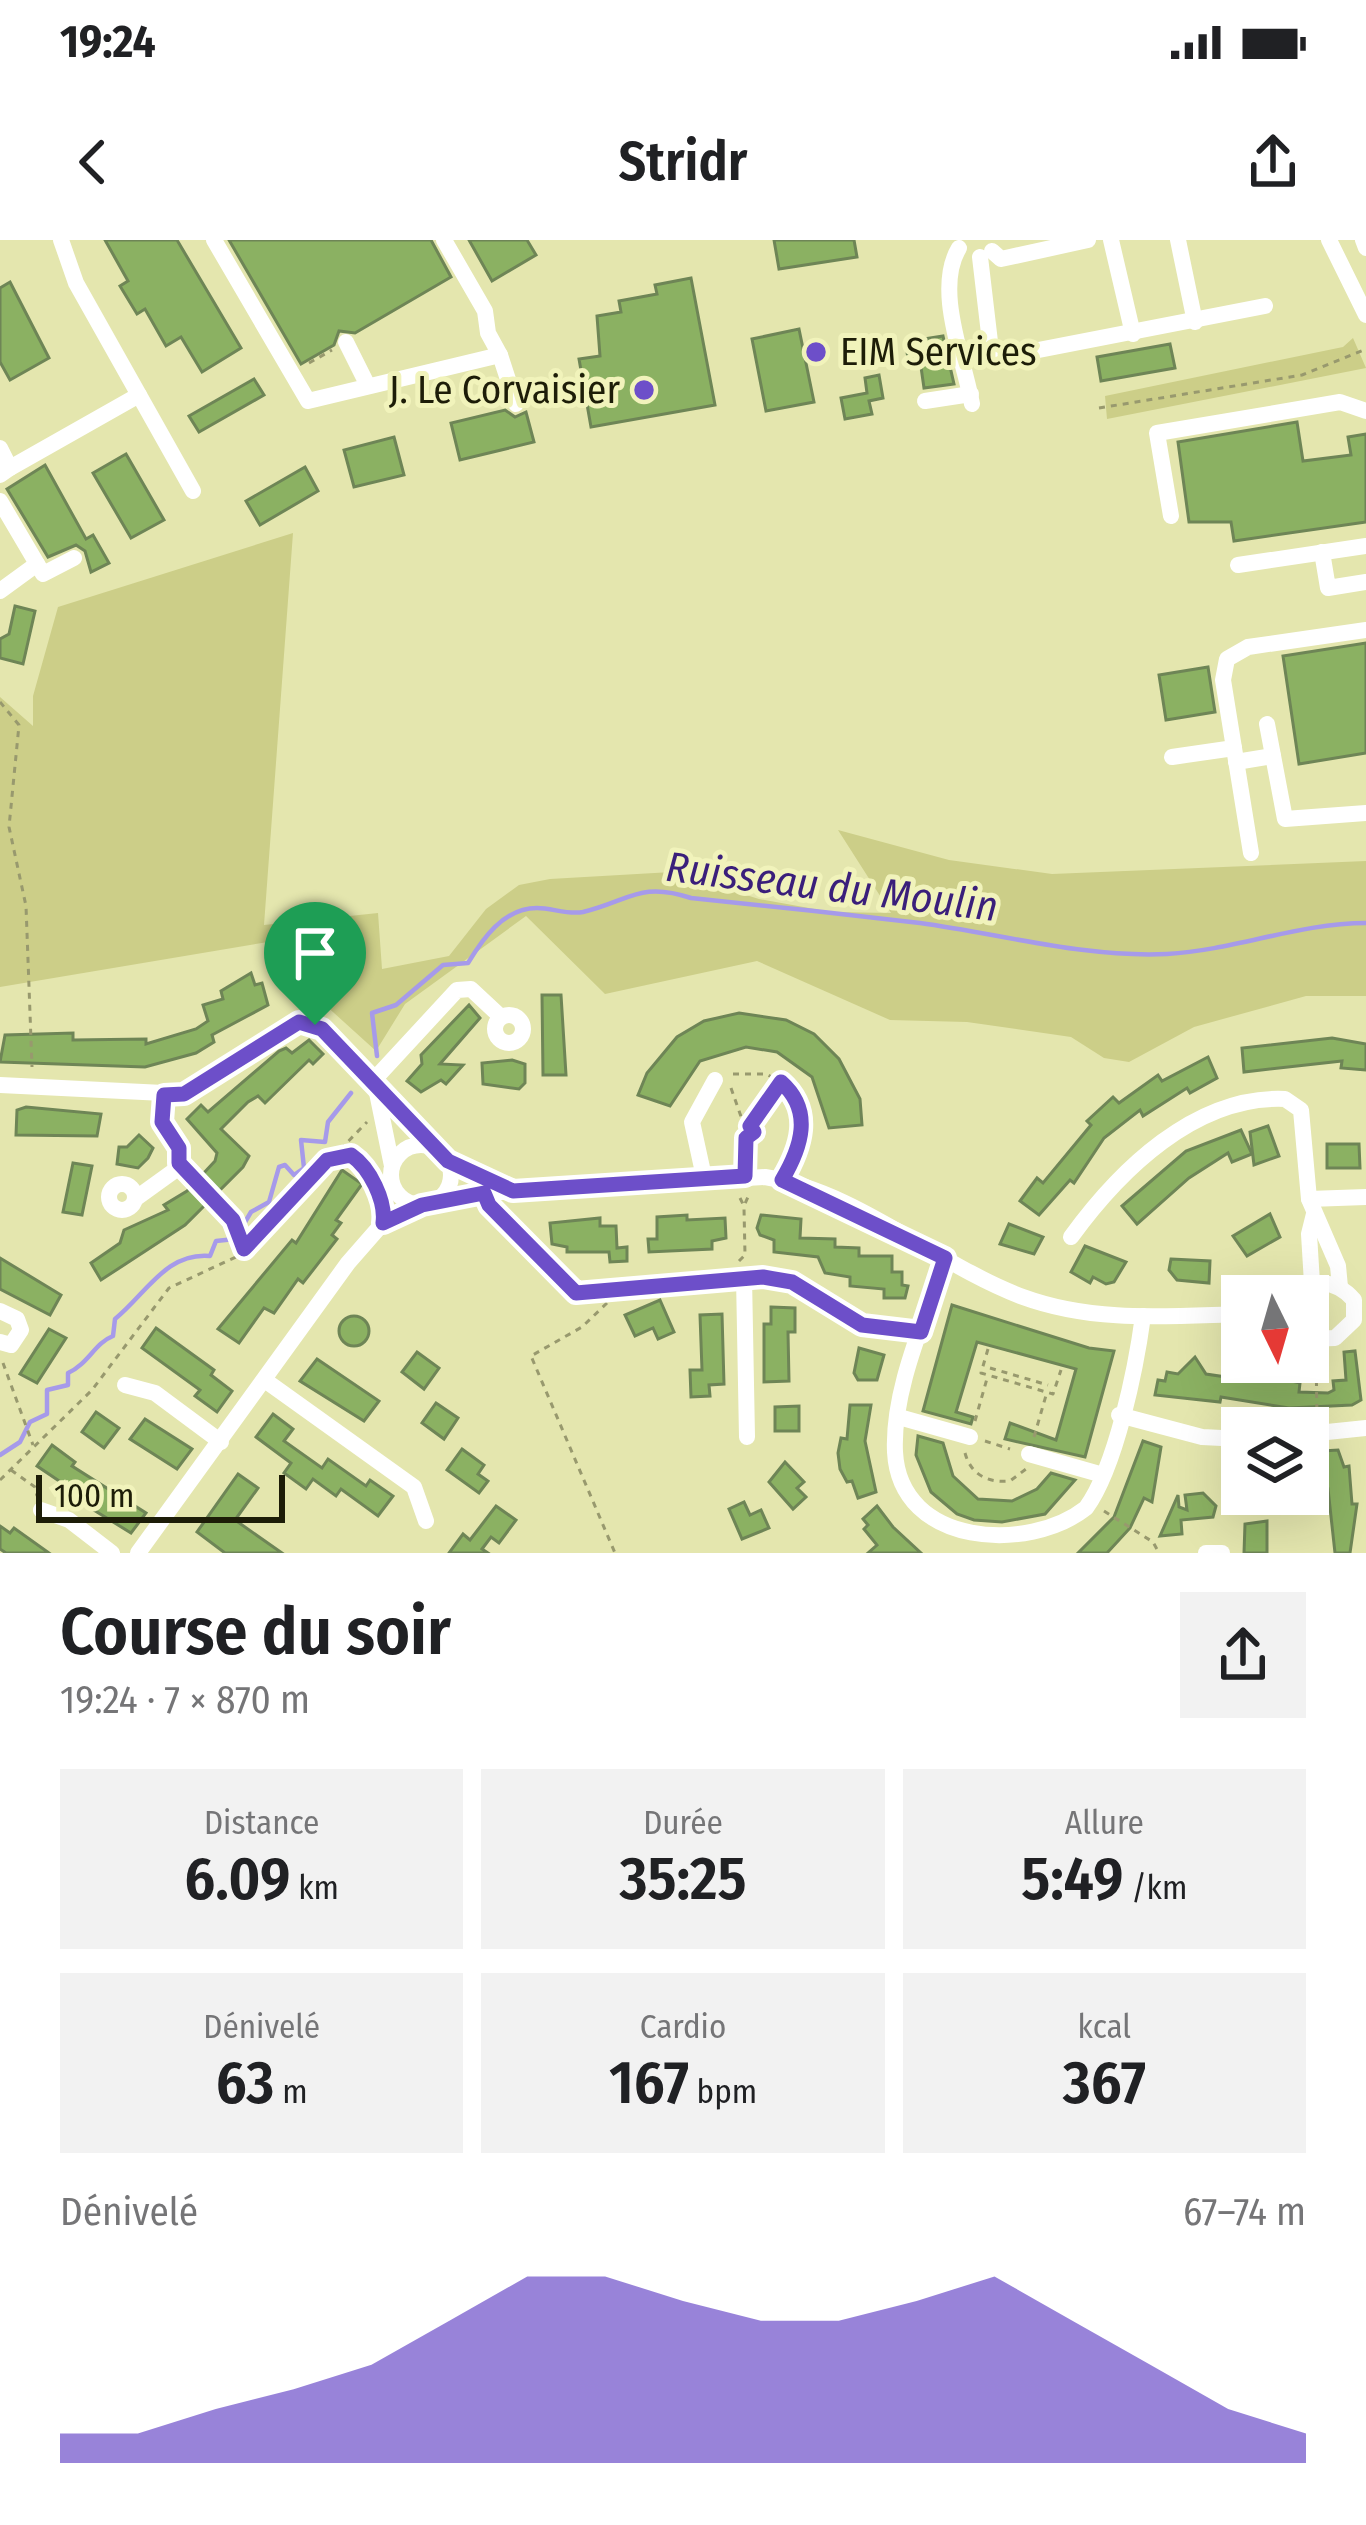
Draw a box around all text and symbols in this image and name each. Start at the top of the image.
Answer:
text: 19:24 [60,15,156,69]
icon: back [60,129,126,195]
icon: share [1240,129,1306,195]
text: Stridr [619,130,747,194]
place label: EIM Services [840,329,1037,375]
marker: EIM Services [803,339,829,365]
place label: J. Le Corvaisier [389,367,620,413]
marker: J. Le Corvaisier [631,377,657,403]
water label: Ruisseau du Moulin [663,842,1001,932]
pin [264,902,366,1025]
icon: arrive [282,920,348,986]
north arrow [1221,1275,1329,1383]
map controls [1221,1275,1329,1515]
button: layers [1221,1407,1329,1515]
scale bar [36,1469,285,1522]
text: 100 m [54,1476,134,1516]
text: Course du soir [60,1592,451,1671]
button: share [1180,1592,1306,1718]
text: 19:24 · 7 × 870 m [60,1677,310,1723]
text: Distance [204,1803,319,1843]
text: Durée [643,1803,723,1843]
text: Allure [1065,1803,1144,1843]
text: 6.09 [184,1843,290,1915]
text: 35:25 [619,1843,747,1915]
text: 5:49 [1021,1843,1123,1915]
text: km [290,1868,339,1908]
text: /km [1123,1868,1187,1908]
text: Dénivelé [203,2007,320,2047]
text: Cardio [640,2007,726,2047]
text: kcal [1078,2007,1131,2047]
text: 63 [216,2047,274,2119]
text: 167 [609,2047,689,2119]
text: 367 [1063,2047,1146,2119]
text: m [274,2072,308,2112]
text: bpm [689,2072,757,2112]
text: Dénivelé [60,2189,198,2235]
text: 67–74 m [1183,2189,1306,2235]

